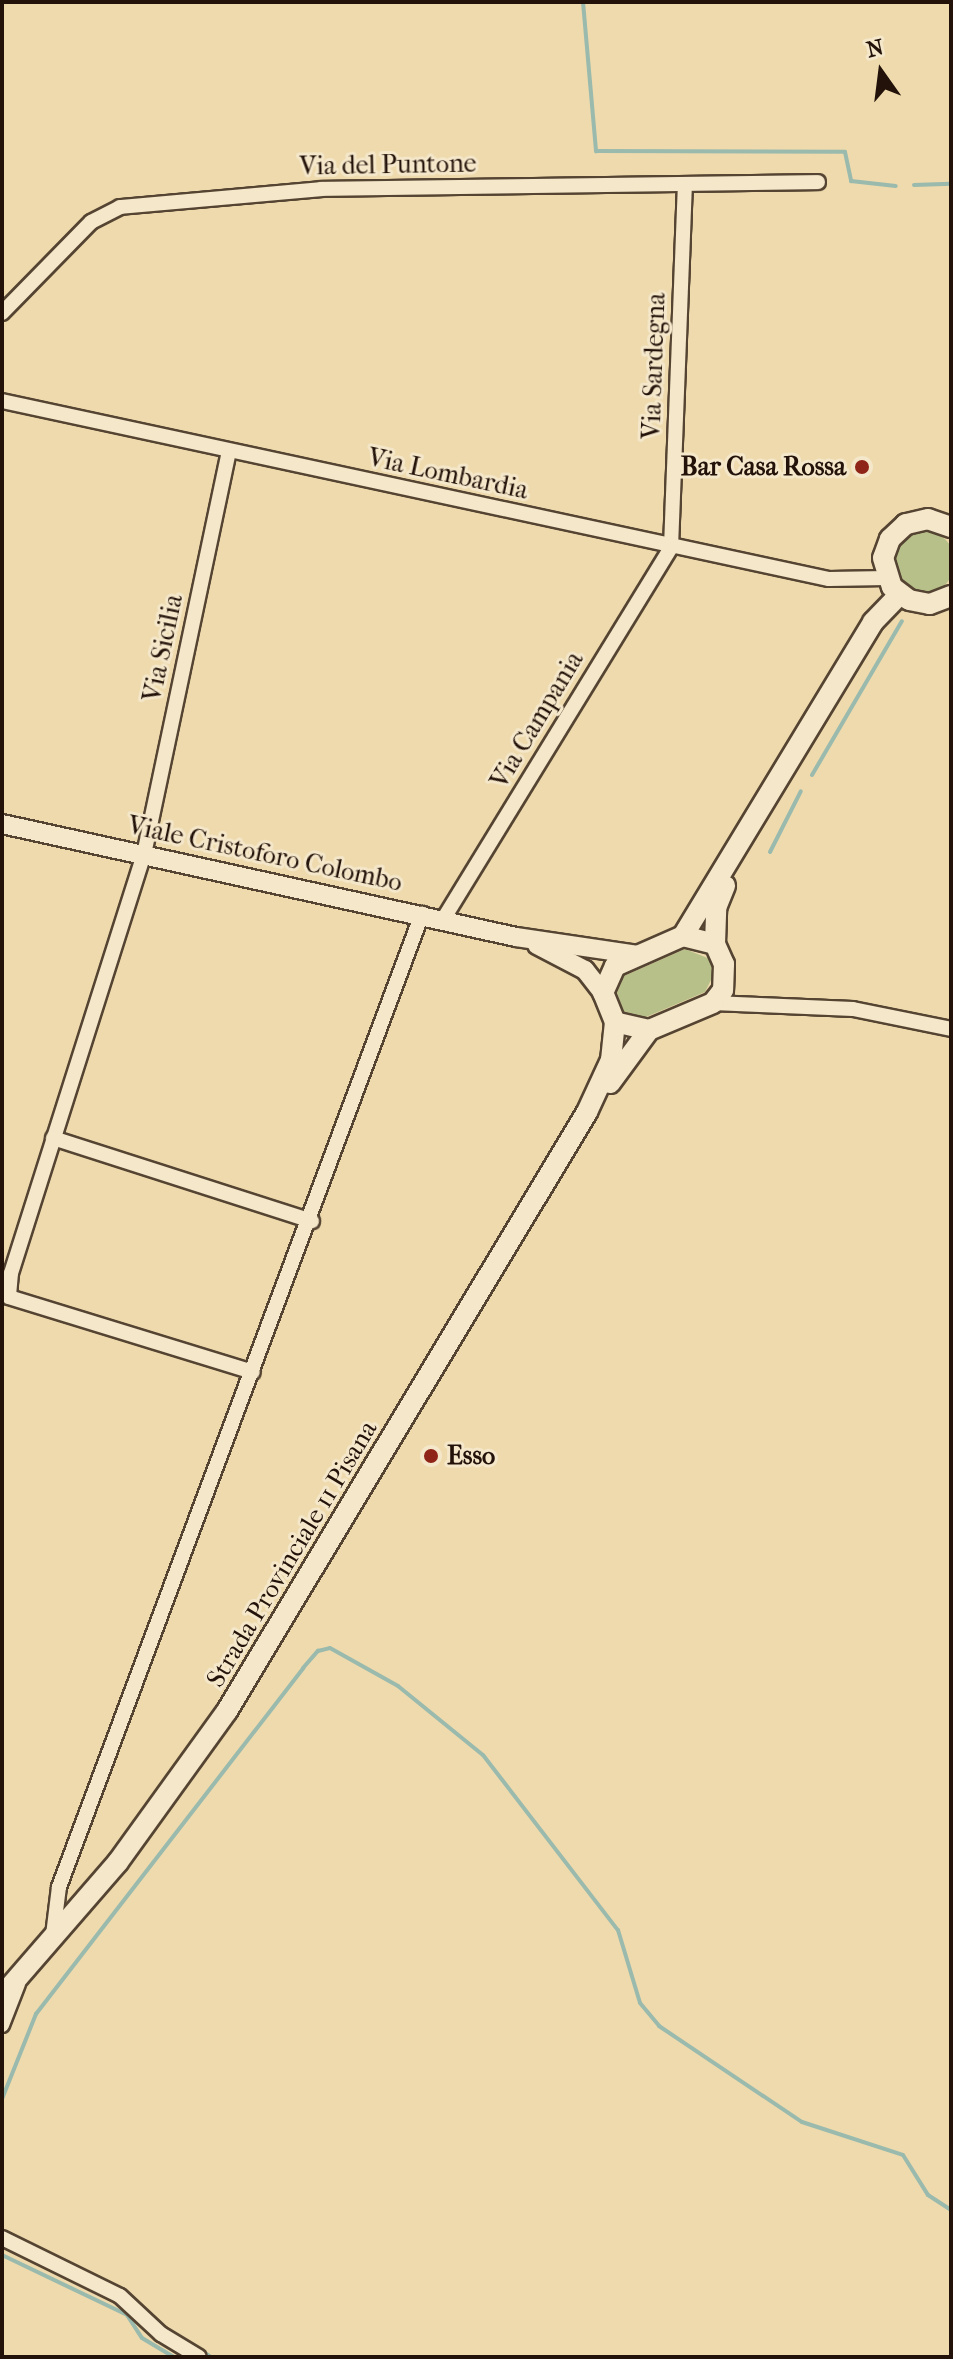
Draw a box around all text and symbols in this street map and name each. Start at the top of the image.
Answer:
north arrow [841,32,921,112]
text: N [864,34,886,63]
street label: Via del Puntone [299,148,477,182]
street label: Via Sardegna [636,292,672,440]
street label: Via Lombardia [365,442,531,506]
place label: Bar Casa Rossa [681,451,846,483]
marker: Bar Casa Rossa [853,458,871,476]
street label: Via Sicilia [136,591,190,705]
street label: Via Campania [484,646,590,794]
street label: Viale Cristoforo Colombo [125,810,405,898]
street label: Strada Provinciale 11 Pisana [200,1415,384,1693]
place label: Esso [447,1440,495,1472]
marker: Esso [422,1447,440,1465]

